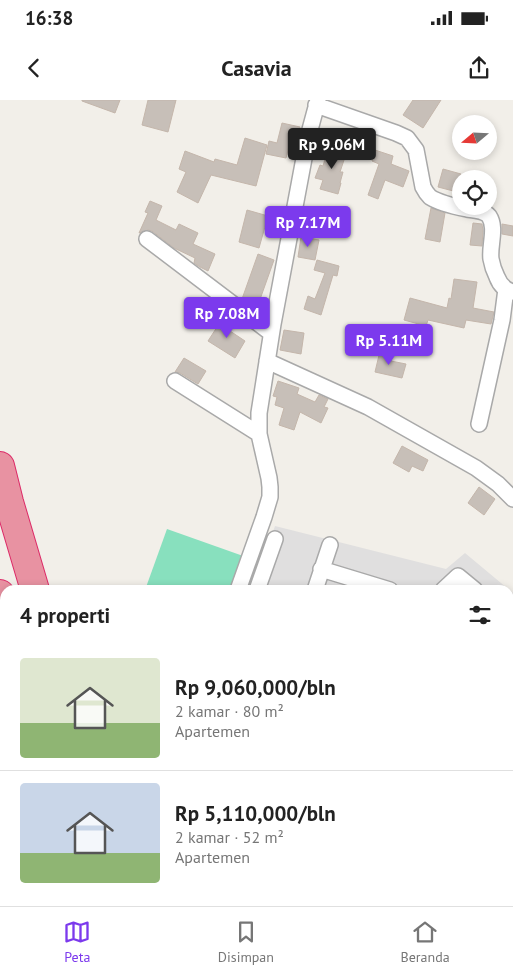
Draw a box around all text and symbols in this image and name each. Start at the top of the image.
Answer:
text: 16:38 [25,6,73,30]
icon: back [20,54,48,82]
text: Casavia [221,54,292,82]
icon: share [465,54,493,82]
north arrow [452,115,498,160]
map controls [452,115,497,215]
pin: Rp 9.06M [280,128,384,170]
text: Rp 9.06M [299,134,365,154]
button: locate [452,170,497,215]
pin: Rp 7.17M [256,206,360,248]
text: Rp 7.17M [276,212,340,232]
pin: Rp 7.08M [175,296,279,339]
text: Rp 7.08M [195,303,259,323]
pin: Rp 5.11M [337,324,441,366]
text: Rp 5.11M [356,330,422,350]
icon: filters [466,601,494,629]
text: 4 properti [20,602,110,629]
text: Rp 9,060,000/bln [175,674,336,701]
icon: home [60,678,120,738]
text: 2 kamar · 80 m² [175,701,284,721]
text: Apartemen [175,721,250,741]
text: Rp 5,110,000/bln [175,800,336,827]
icon: home [60,803,120,863]
text: 2 kamar · 52 m² [175,827,284,847]
text: Apartemen [175,847,250,867]
tab: Peta [63,918,91,966]
tab: Disimpan [218,918,274,966]
tab: Beranda [401,918,450,966]

